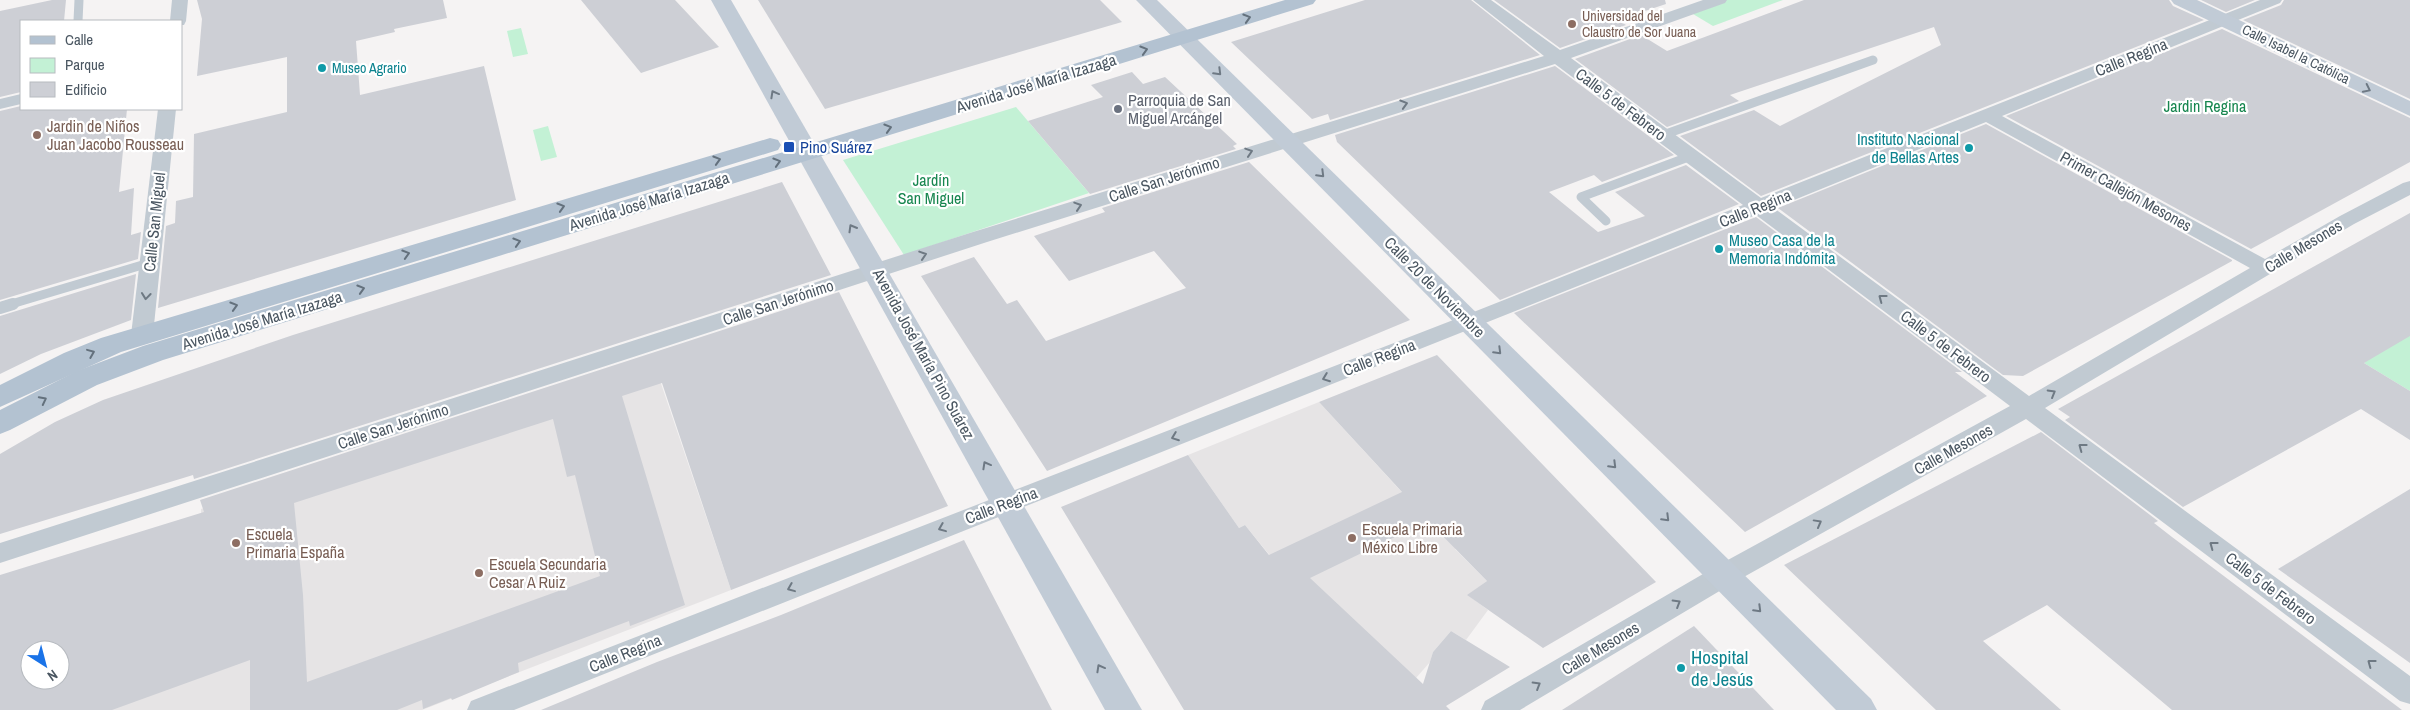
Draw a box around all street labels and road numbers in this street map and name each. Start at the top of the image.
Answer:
street label: Calle Isabel la Católica [2239,20,2353,88]
street label: Calle Regina [2092,32,2171,81]
street label: Avenida José María Izazaga [952,48,1119,118]
street label: Calle 5 de Febrero [1571,63,1671,145]
street label: Primer Callejón Mesones [2056,146,2196,236]
street label: Calle San Jerónimo [1106,151,1222,207]
street label: Avenida José María Izazaga [565,166,732,236]
street label: Calle San Miguel [138,171,170,273]
street label: Calle Regina [1716,183,1795,232]
street label: Calle Mesones [2260,214,2346,278]
street label: Calle 20 de Noviembre [1380,232,1490,342]
street label: Avenida José María Pino Suárez [867,264,980,444]
street label: Calle San Jerónimo [720,274,836,330]
street label: Avenida José María Izazaga [178,285,345,355]
street label: Calle 5 de Febrero [1896,305,1996,387]
street label: Calle Regina [1340,333,1419,381]
street label: Calle San Jerónimo [335,398,451,454]
street label: Calle Mesones [1910,418,1996,480]
street label: Calle Regina [962,481,1041,529]
street label: Calle 5 de Febrero [2221,547,2321,629]
street label: Calle Mesones [1557,616,1643,680]
street label: Calle Regina [586,628,665,677]

